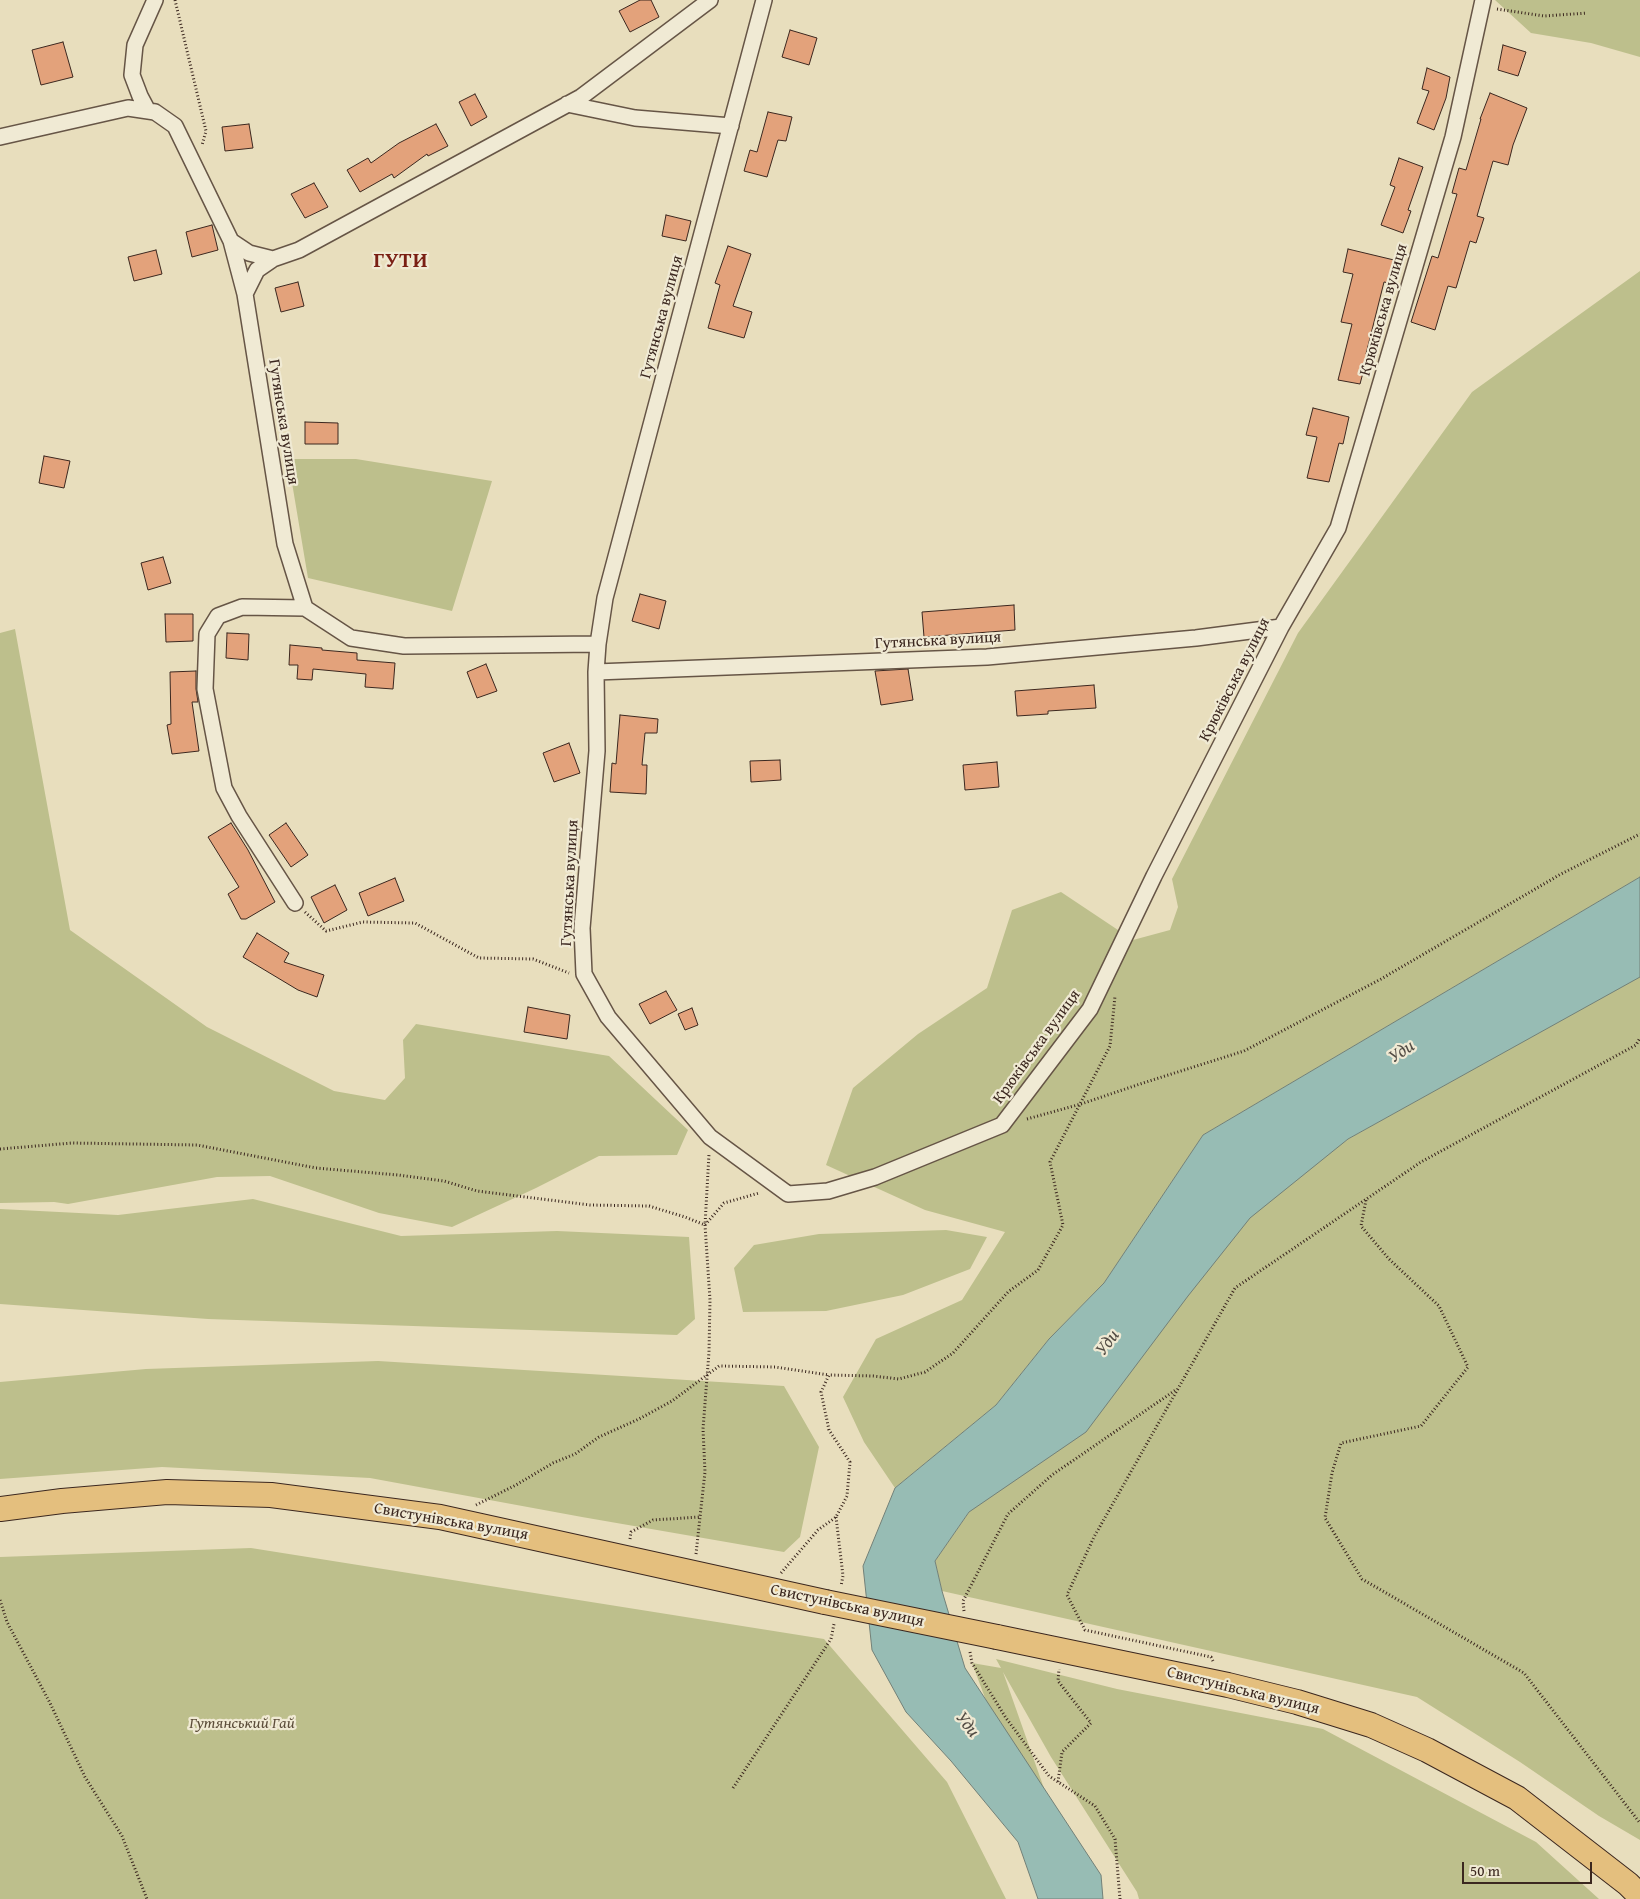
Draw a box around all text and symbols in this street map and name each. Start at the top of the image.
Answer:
street label: Крюківська вулиця [1356,242,1412,378]
district label: ГУТИ [373,249,429,275]
street label: Гутянська вулиця [636,253,688,381]
street label: Гутянська вулиця [264,358,302,486]
street label: Крюківська вулиця [1195,615,1275,745]
street label: Гутянська вулиця [874,628,1002,654]
street label: Гутянська вулиця [557,819,583,947]
street label: Крюківська вулиця [989,986,1085,1108]
water label: Уди [1385,1036,1419,1068]
water label: Уди [1091,1326,1125,1360]
street label: Свистунівська вулиця [372,1499,530,1545]
street label: Свистунівська вулиця [769,1580,925,1632]
street label: Свистунівська вулиця [1165,1663,1321,1719]
water label: Уди [950,1708,984,1742]
park label: Гутянський Гай [189,1714,295,1734]
scale bar [1465,1852,1595,1884]
text: 50 m [1470,1860,1500,1881]

